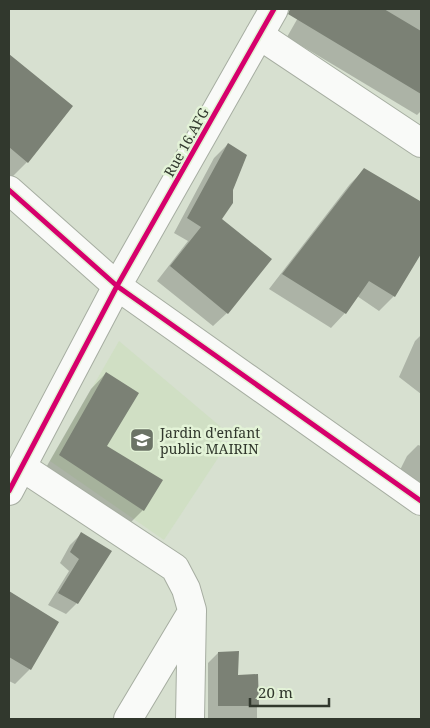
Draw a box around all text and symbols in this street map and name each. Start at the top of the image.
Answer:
street label: Rue 16.AFG [159,104,213,180]
place label: Jardin d'enfant public MAIRIN [159,423,260,458]
school or university icon: Jardin d'enfant public MAIRIN [129,427,155,453]
scale bar [250,676,329,708]
text: 20 m [258,682,293,702]

